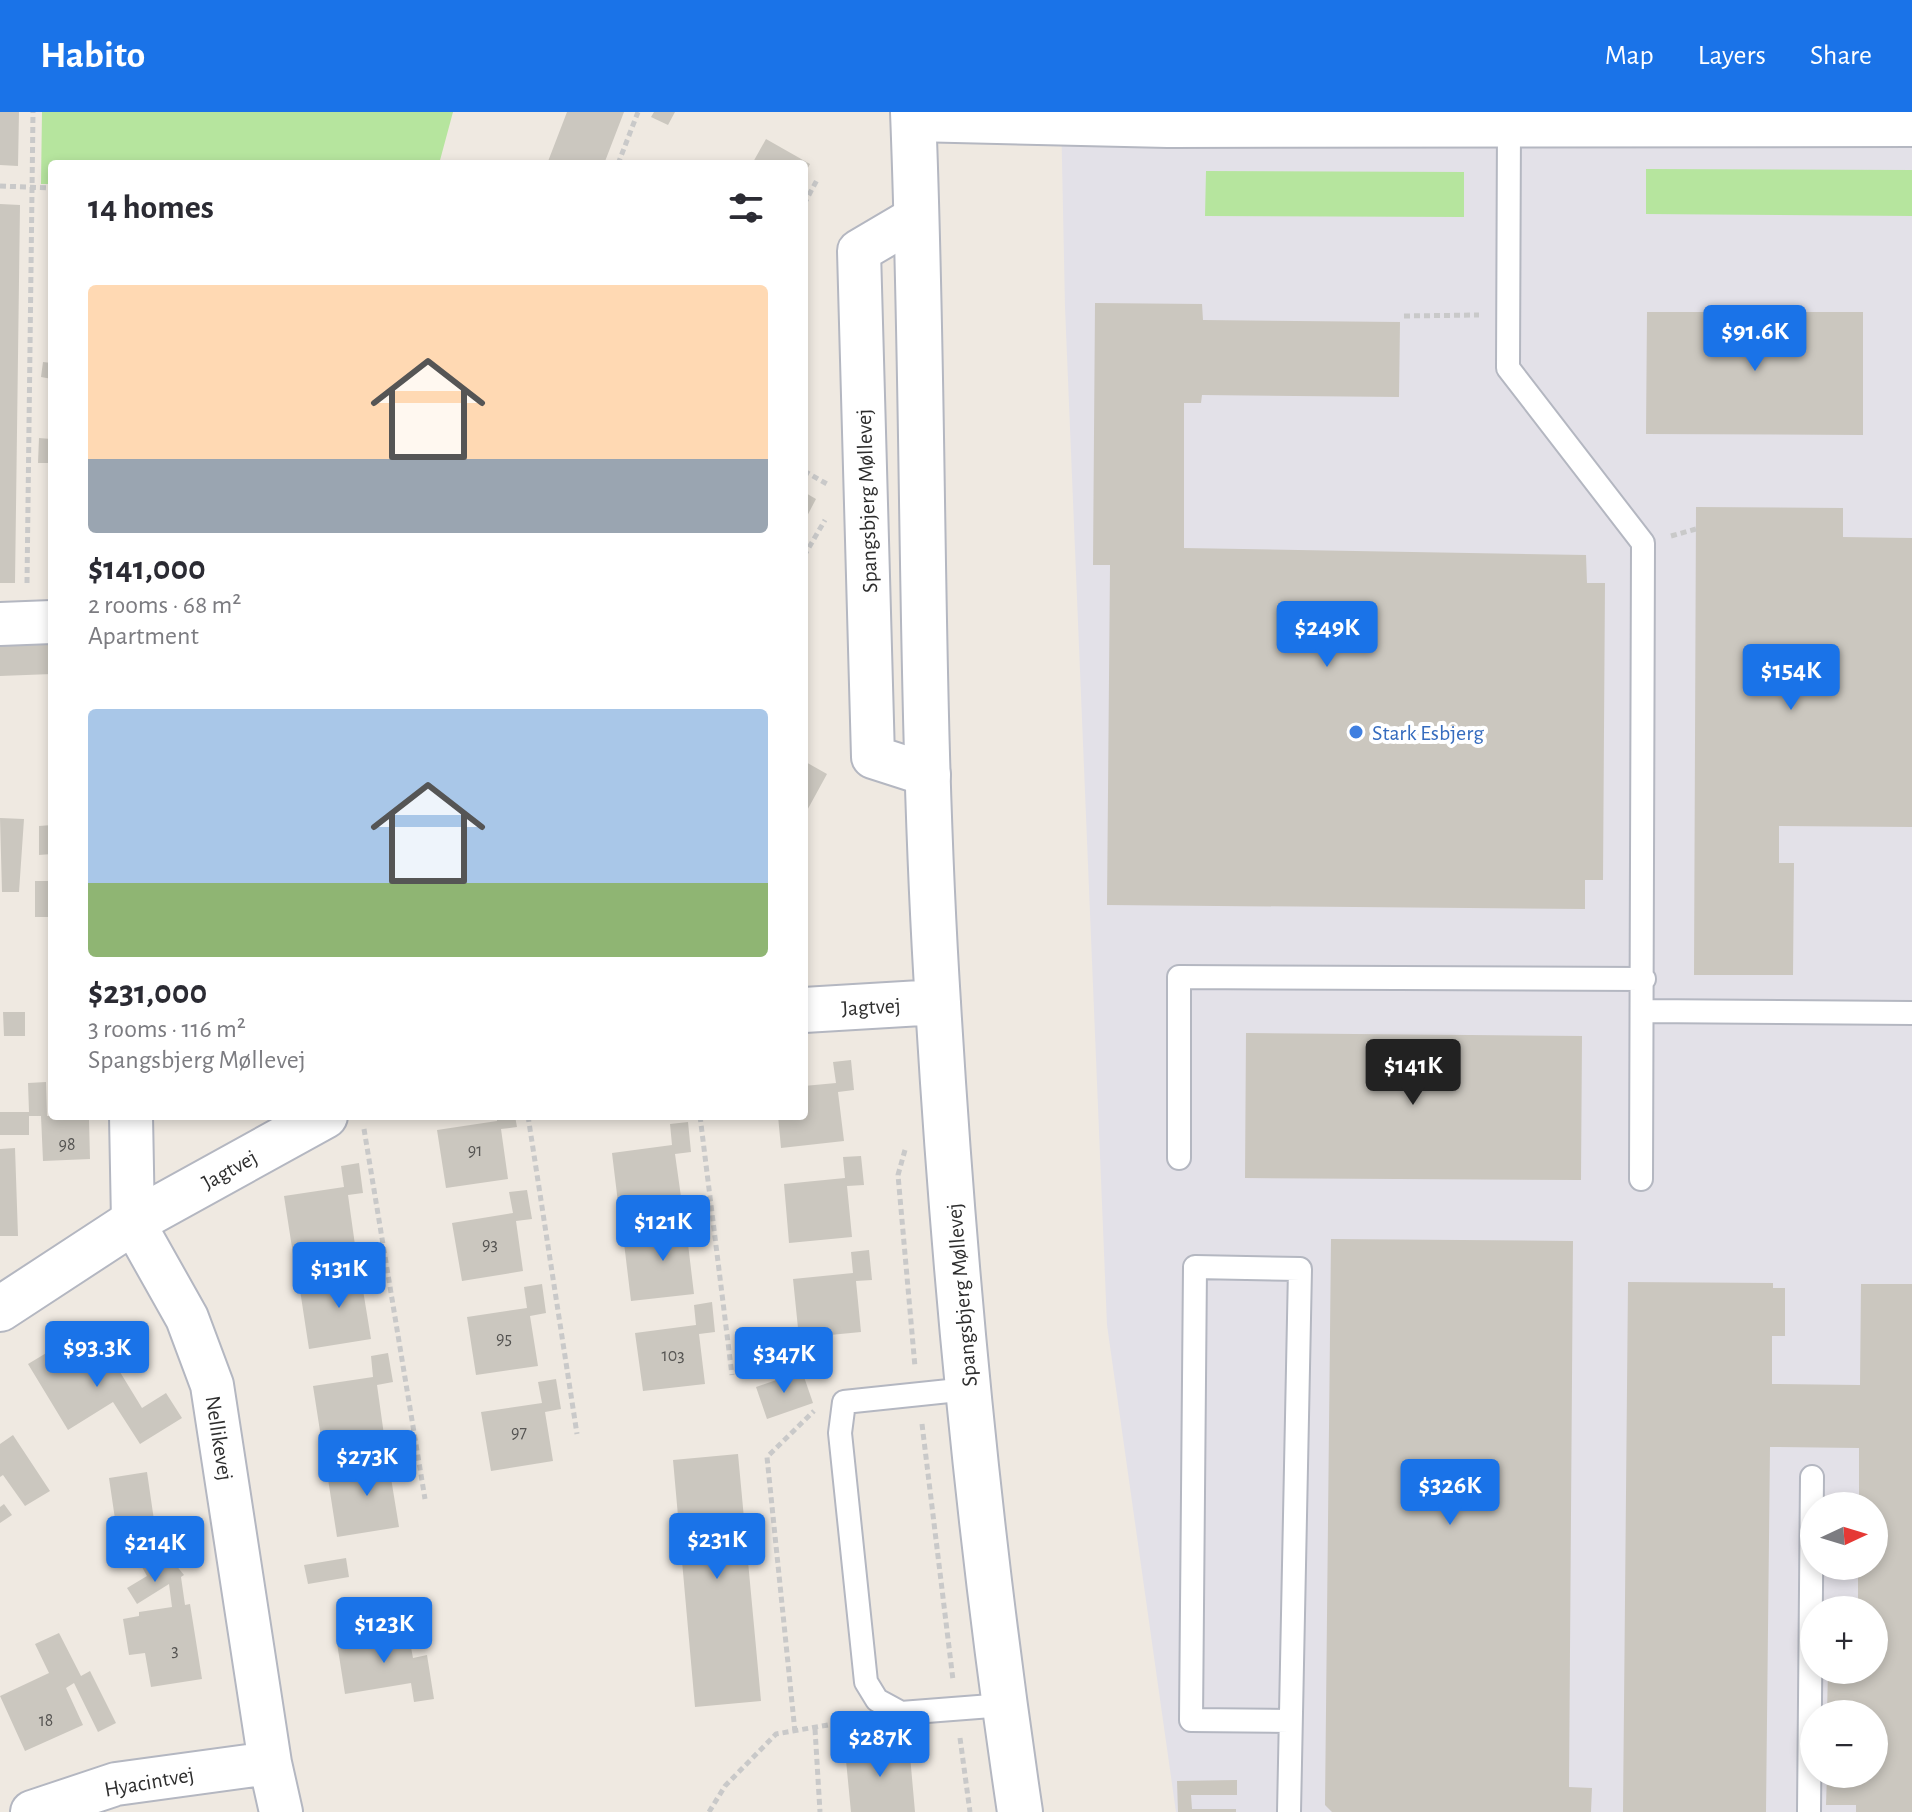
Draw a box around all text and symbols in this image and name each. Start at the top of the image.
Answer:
text: Habito [40,37,145,75]
text: Map [1605,42,1654,70]
text: Layers [1698,42,1766,70]
text: Share [1810,42,1872,70]
icon: filters [724,186,768,230]
text: 14 homes [88,191,214,225]
pin: $91.6K [1690,305,1820,373]
text: $91.6K [1721,318,1789,344]
icon: home [356,337,500,481]
street label: Spangsbjerg Møllevej [853,409,881,593]
text: $141,000 [88,552,206,586]
text: 2 rooms · 68 m² [88,592,241,618]
pin: $249K [1271,601,1383,669]
text: $249K [1295,614,1359,640]
text: Apartment [88,623,199,649]
pin: $154K [1735,644,1847,712]
text: $154K [1761,657,1821,683]
place label: Stark Esbjerg [1372,722,1484,744]
marker: Stark Esbjerg [1347,723,1365,741]
icon: home [356,761,500,905]
text: $231,000 [88,976,207,1010]
street label: Jagtvej [841,994,901,1020]
text: 3 rooms · 116 m² [88,1016,246,1042]
pin: $141K [1357,1039,1469,1107]
text: Spangsbjerg Møllevej [88,1047,306,1073]
text: $141K [1384,1052,1442,1078]
house number: 98 [59,1136,76,1154]
house number: 91 [468,1142,482,1160]
street label: Jagtvej [198,1146,261,1194]
pin: $121K [607,1195,719,1263]
street label: Spangsbjerg Møllevej [943,1202,981,1388]
text: $121K [634,1208,692,1234]
house number: 93 [482,1236,498,1254]
pin: $131K [283,1242,395,1310]
text: $131K [311,1255,367,1281]
pin: $93.3K [32,1321,162,1389]
pin: $347K [728,1327,840,1395]
house number: 95 [496,1330,512,1348]
text: $93.3K [63,1334,131,1360]
text: $347K [753,1340,815,1366]
house number: 103 [661,1347,685,1365]
street label: Nellikevej [201,1394,237,1482]
house number: 97 [511,1424,527,1442]
pin: $273K [311,1430,423,1498]
text: $273K [336,1443,398,1469]
pin: $326K [1394,1459,1506,1527]
text: $326K [1419,1472,1481,1498]
north arrow [1800,1492,1888,1580]
map controls [1800,1492,1888,1788]
pin: $231K [661,1513,773,1581]
pin: $214K [99,1516,211,1584]
text: $231K [687,1526,747,1552]
text: $214K [124,1529,186,1555]
button: + [1800,1596,1888,1684]
pin: $123K [328,1597,440,1665]
text: $123K [354,1610,414,1636]
house number: 3 [171,1642,179,1660]
button: − [1800,1700,1888,1788]
pin: $287K [824,1711,936,1779]
house number: 18 [39,1712,53,1730]
text: $287K [848,1724,912,1750]
street label: Hyacintvej [103,1763,196,1801]

